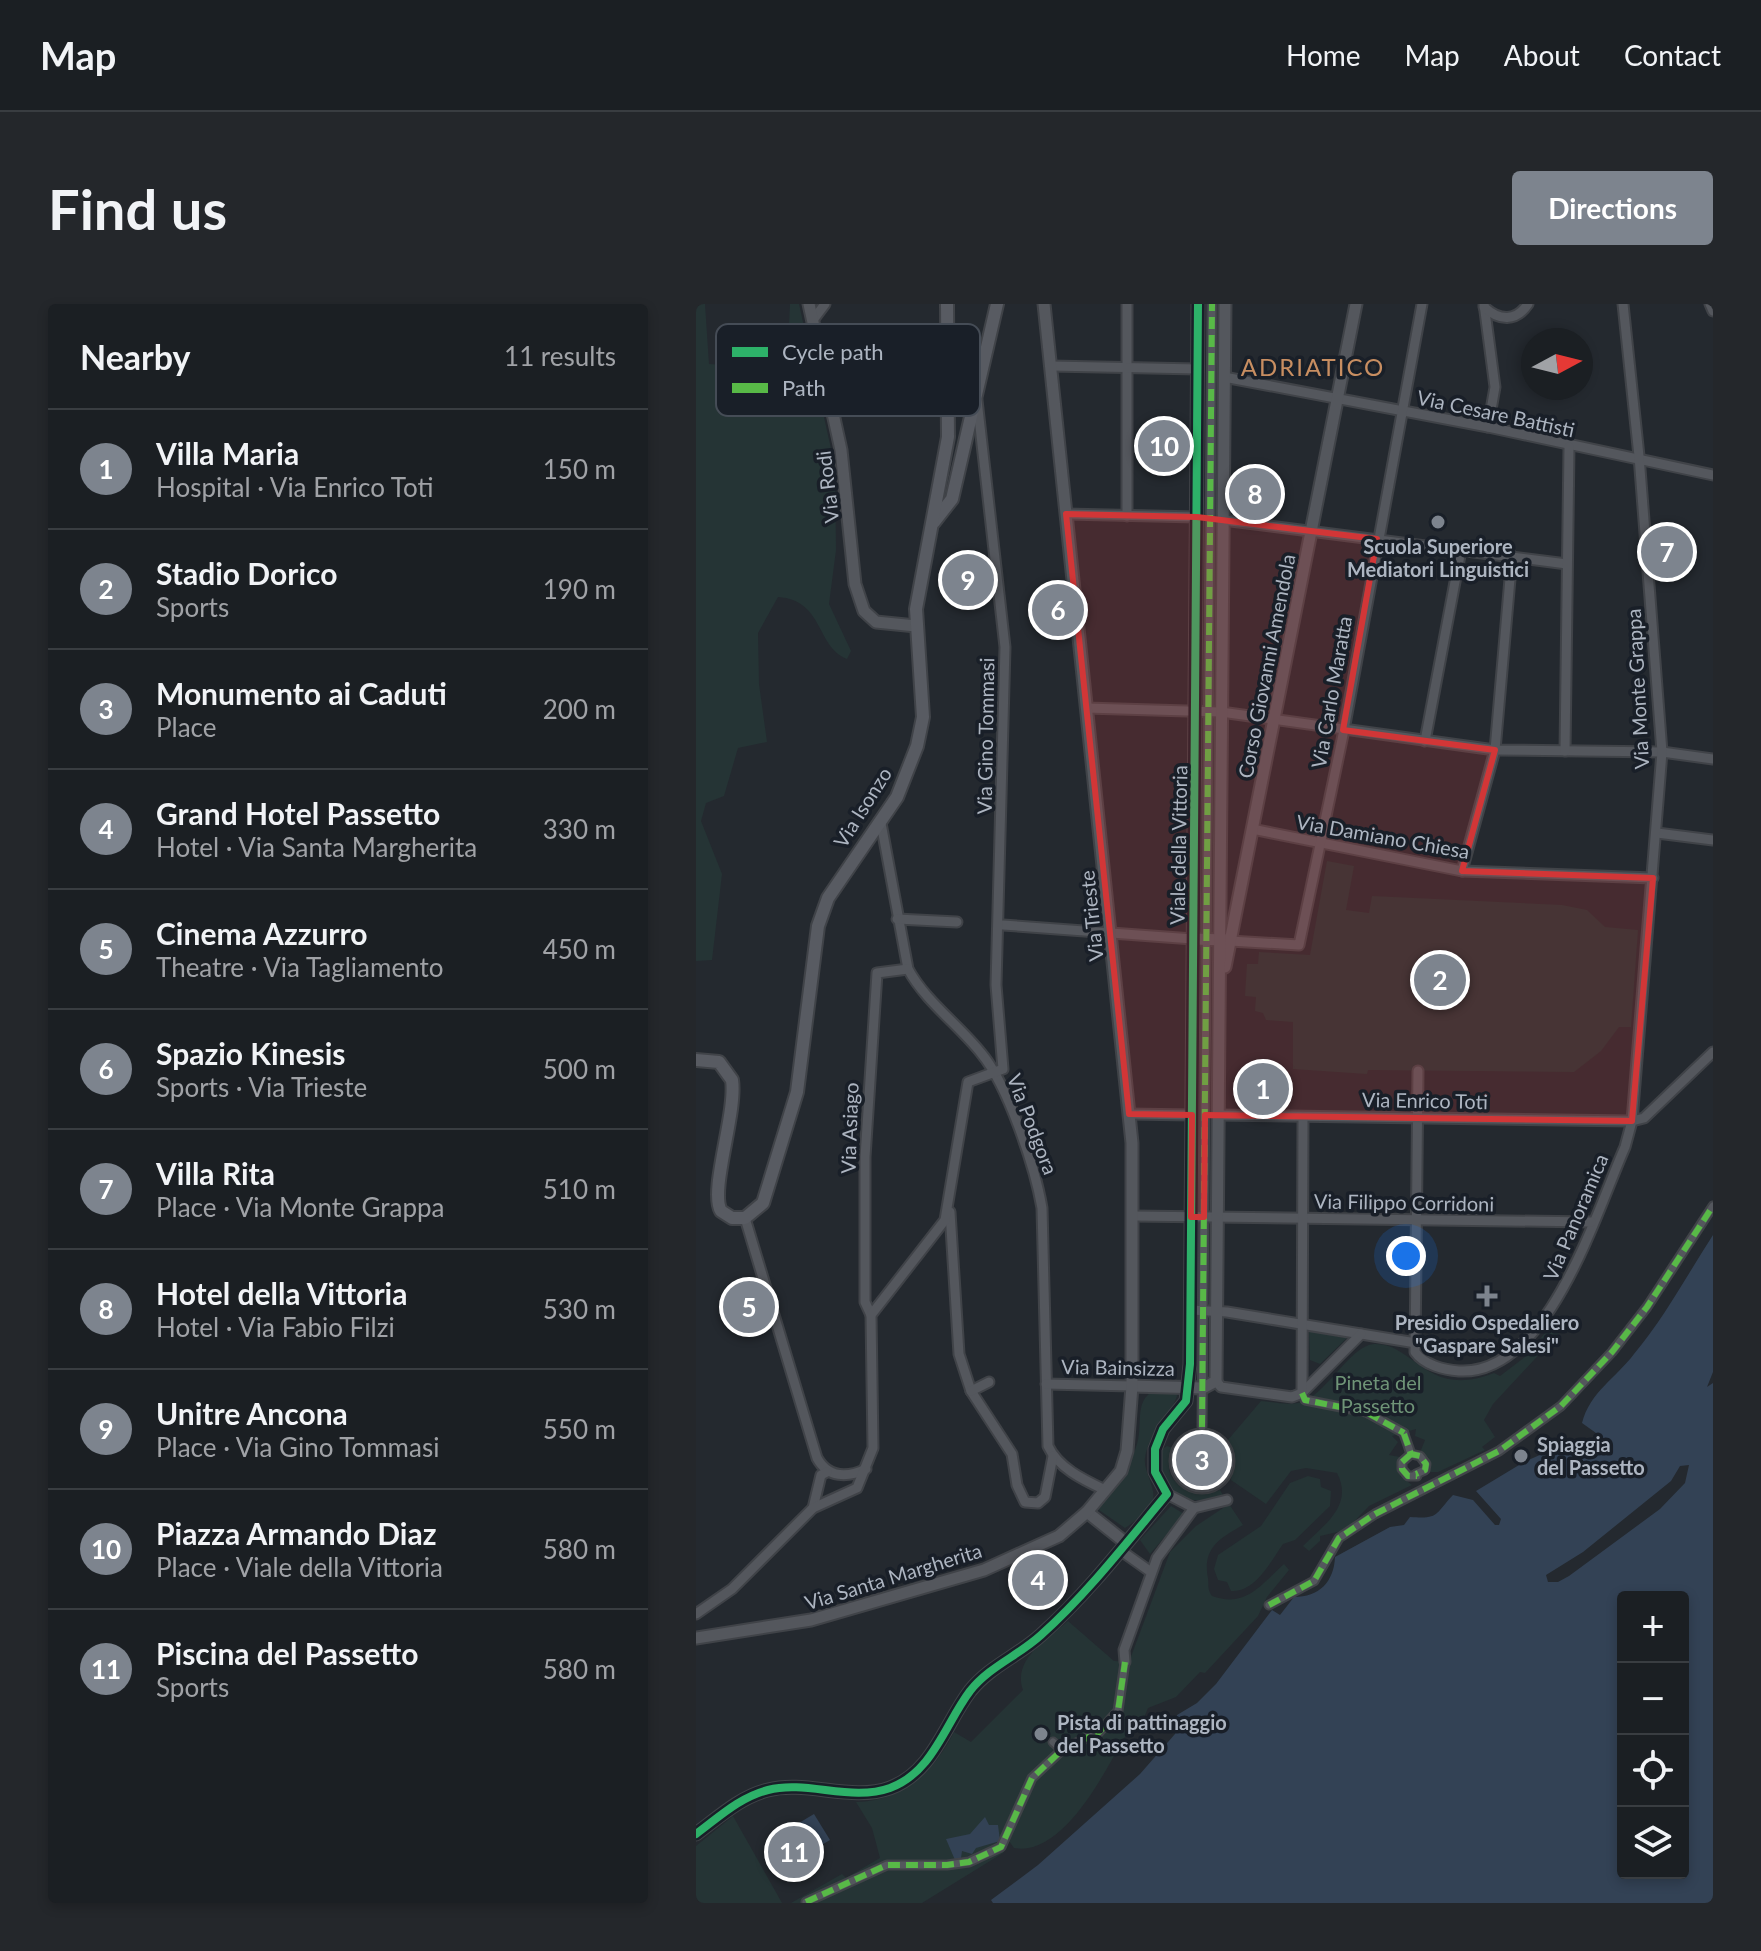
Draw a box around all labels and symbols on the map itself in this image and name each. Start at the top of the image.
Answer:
legend [716,324,980,416]
north arrow [1521,328,1593,400]
text: Cycle path [782,338,884,365]
district label: ADRIATICO [1241,352,1385,381]
text: Path [782,374,826,401]
street label: Via Cesare Battisti [1415,385,1577,441]
pin: 10 [1138,416,1190,476]
street label: Via Rodi [811,449,843,525]
pin: 8 [1229,464,1281,524]
marker: Scuola Superiore Mediatori Linguistici [1429,513,1447,531]
pin: 7 [1641,522,1693,582]
place label: Scuola Superiore Mediatori Linguistici [1347,534,1529,581]
pin: 9 [942,550,994,610]
street label: Corso Giovanni Amendola [1232,552,1300,780]
pin: 6 [1032,580,1084,640]
street label: Via Monte Grappa [1621,608,1653,770]
street label: Via Carlo Maratta [1306,614,1356,770]
street label: Via Gino Tommasi [972,657,998,815]
street label: Via Isonzo [828,762,896,852]
street label: Viale della Vittoria [1165,765,1191,925]
street label: Via Damiano Chiesa [1294,809,1472,863]
street label: Via Trieste [1074,869,1108,963]
pin: 2 [1414,950,1466,1010]
pin: 1 [1237,1059,1289,1119]
street label: Via Podgora [1003,1070,1063,1178]
street label: Via Asiago [835,1082,863,1174]
street label: Via Enrico Toti [1362,1087,1488,1113]
street label: Via Panoramica [1538,1150,1612,1284]
street label: Via Filippo Corridoni [1314,1188,1494,1216]
your location [1386,1236,1426,1276]
pin: 5 [723,1277,775,1337]
marker: Presidio Ospedaliero "Gaspare Salesi" [1476,1285,1498,1307]
place label: Presidio Ospedaliero "Gaspare Salesi" [1395,1310,1579,1357]
street label: Via Bainsizza [1061,1354,1175,1380]
park label: Pineta del Passetto [1334,1370,1422,1417]
pin: 3 [1176,1430,1228,1490]
place label: Spiaggia del Passetto [1537,1432,1645,1479]
marker: Spiaggia del Passetto [1512,1447,1530,1465]
street label: Via Santa Margherita [802,1538,984,1614]
pin: 4 [1012,1550,1064,1610]
place label: Pista di pattinaggio del Passetto [1057,1710,1227,1757]
marker: Pista di pattinaggio del Passetto [1032,1725,1050,1743]
pin: 11 [768,1822,820,1882]

